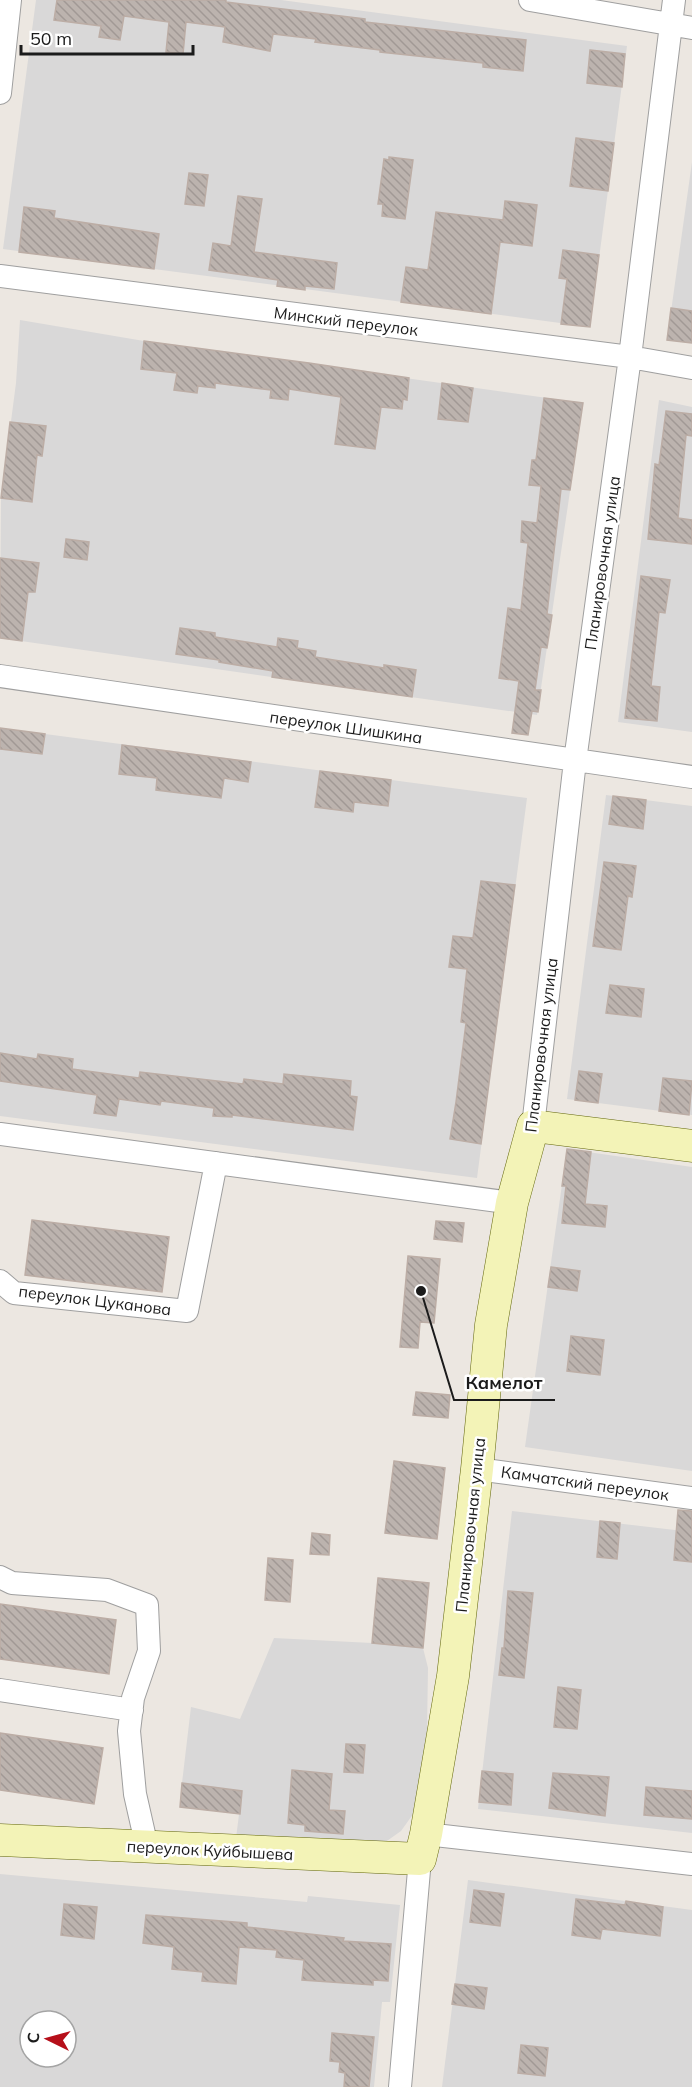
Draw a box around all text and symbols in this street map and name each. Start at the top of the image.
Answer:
scale bar [21,18,194,56]
text: 50 m [30,27,72,50]
street label: Минский переулок [273,302,420,340]
street label: Планировочная улица [580,475,624,651]
street label: переулок Шишкина [268,706,424,748]
street label: Планировочная улица [520,957,562,1133]
street label: переулок Цуканова [18,1281,172,1319]
callout: Камелот [454,1364,555,1400]
text: Камелот [465,1371,543,1394]
street label: Планировочная улица [451,1437,489,1613]
street label: Камчатский переулок [500,1461,671,1505]
street label: переулок Куйбышева [126,1836,294,1864]
north arrow [18,2009,78,2069]
text: С [23,2031,43,2044]

